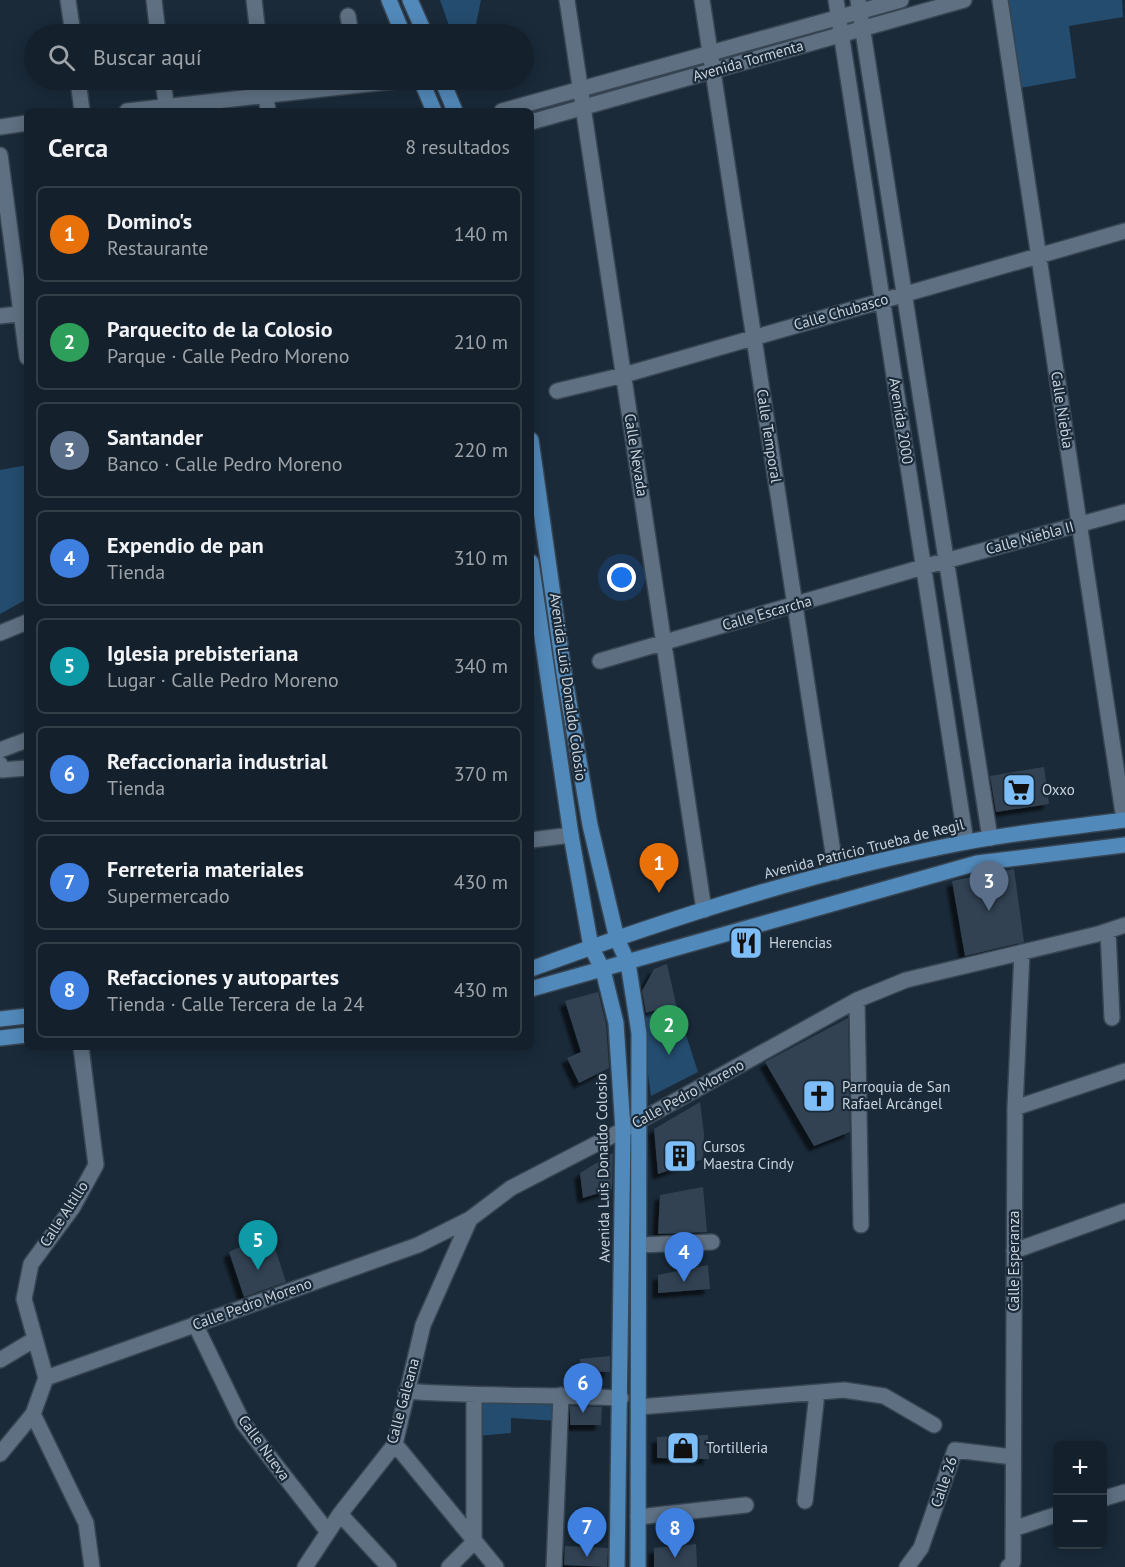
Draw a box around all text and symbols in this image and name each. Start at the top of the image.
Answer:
search box [24,24,534,90]
street label: Avenida Tormenta [690,36,805,85]
icon: search [45,41,78,74]
text: Buscar aquí [93,43,202,71]
text: Cerca [48,131,108,164]
text: 8 resultados [405,134,510,160]
text: Domino's [107,207,192,235]
text: 1 [64,221,75,247]
text: 140 m [454,221,508,247]
text: Restaurante [107,235,208,261]
street label: Calle Chubasco [791,289,890,334]
text: Parquecito de la Colosio [107,315,333,343]
text: 2 [64,329,75,355]
text: 210 m [454,329,508,355]
text: Parque · Calle Pedro Moreno [107,343,349,369]
street label: Calle Niebla [1047,370,1078,450]
street label: Avenida 2000 [885,376,918,466]
street label: Calle Temporal [753,388,786,485]
street label: Calle Nevada [621,412,652,498]
text: Santander [107,423,203,451]
text: 3 [64,437,75,463]
text: 220 m [454,437,508,463]
text: Banco · Calle Pedro Moreno [107,451,342,477]
street label: Calle Niebla II [984,517,1076,558]
text: Expendio de pan [107,531,264,559]
text: 4 [64,545,75,571]
text: 310 m [454,545,508,571]
text: Tienda [107,559,165,585]
your location [607,563,636,592]
street label: Calle Escarcha [720,591,814,634]
street label: Avenida Luis Donaldo Colosio [546,592,591,782]
text: Iglesia prebisteriana [107,639,298,667]
text: 5 [64,653,75,679]
text: 340 m [454,653,508,679]
text: Lugar · Calle Pedro Moreno [107,667,339,693]
text: Refaccionaria industrial [107,747,327,775]
text: 6 [64,761,75,787]
text: 370 m [454,761,508,787]
supermarket icon: Oxxo [1001,772,1037,808]
text: Tienda [107,775,165,801]
place label: Oxxo [1042,780,1075,799]
street label: Avenida Patricio Trueba de Regil [762,814,966,883]
pin: 1 [640,844,678,893]
text: Ferreteria materiales [107,855,304,883]
pin: 3 [970,862,1008,911]
text: 7 [64,869,75,895]
text: 430 m [454,869,508,895]
text: Supermercado [107,883,230,909]
restaurant icon: Herencias [728,925,764,961]
place label: Herencias [769,933,832,952]
text: Refacciones y autopartes [107,963,339,991]
text: 8 [64,977,75,1003]
text: 430 m [454,977,508,1003]
text: Tienda · Calle Tercera de la 24 [107,991,364,1017]
pin: 2 [650,1006,688,1055]
street label: Calle Pedro Moreno [628,1055,747,1132]
street label: Avenida Luis Donaldo Colosio [591,1073,614,1263]
place label: Parroquia de San Rafael Arcángel [842,1077,950,1113]
church icon: Parroquia de San Rafael Arcángel [801,1078,837,1114]
place label: Cursos Maestra Cindy [703,1137,794,1173]
building icon: Cursos Maestra Cindy [662,1138,698,1174]
street label: Calle Altillo [35,1177,92,1250]
street label: Calle Esperanza [1004,1210,1023,1312]
pin: 5 [238,1220,278,1270]
pin: 4 [664,1232,704,1282]
street label: Calle Pedro Moreno [190,1273,314,1334]
street label: Calle Galeana [382,1356,423,1446]
pin: 6 [564,1364,602,1413]
street label: Calle Nueva [234,1411,295,1484]
shop icon: Tortilleria [665,1430,701,1466]
place label: Tortilleria [706,1438,768,1457]
map controls [1053,1441,1107,1549]
button: + [1053,1441,1107,1495]
street label: Calle 26 [926,1454,961,1510]
button: − [1053,1495,1107,1549]
pin: 7 [568,1508,606,1557]
pin: 8 [656,1508,694,1558]

